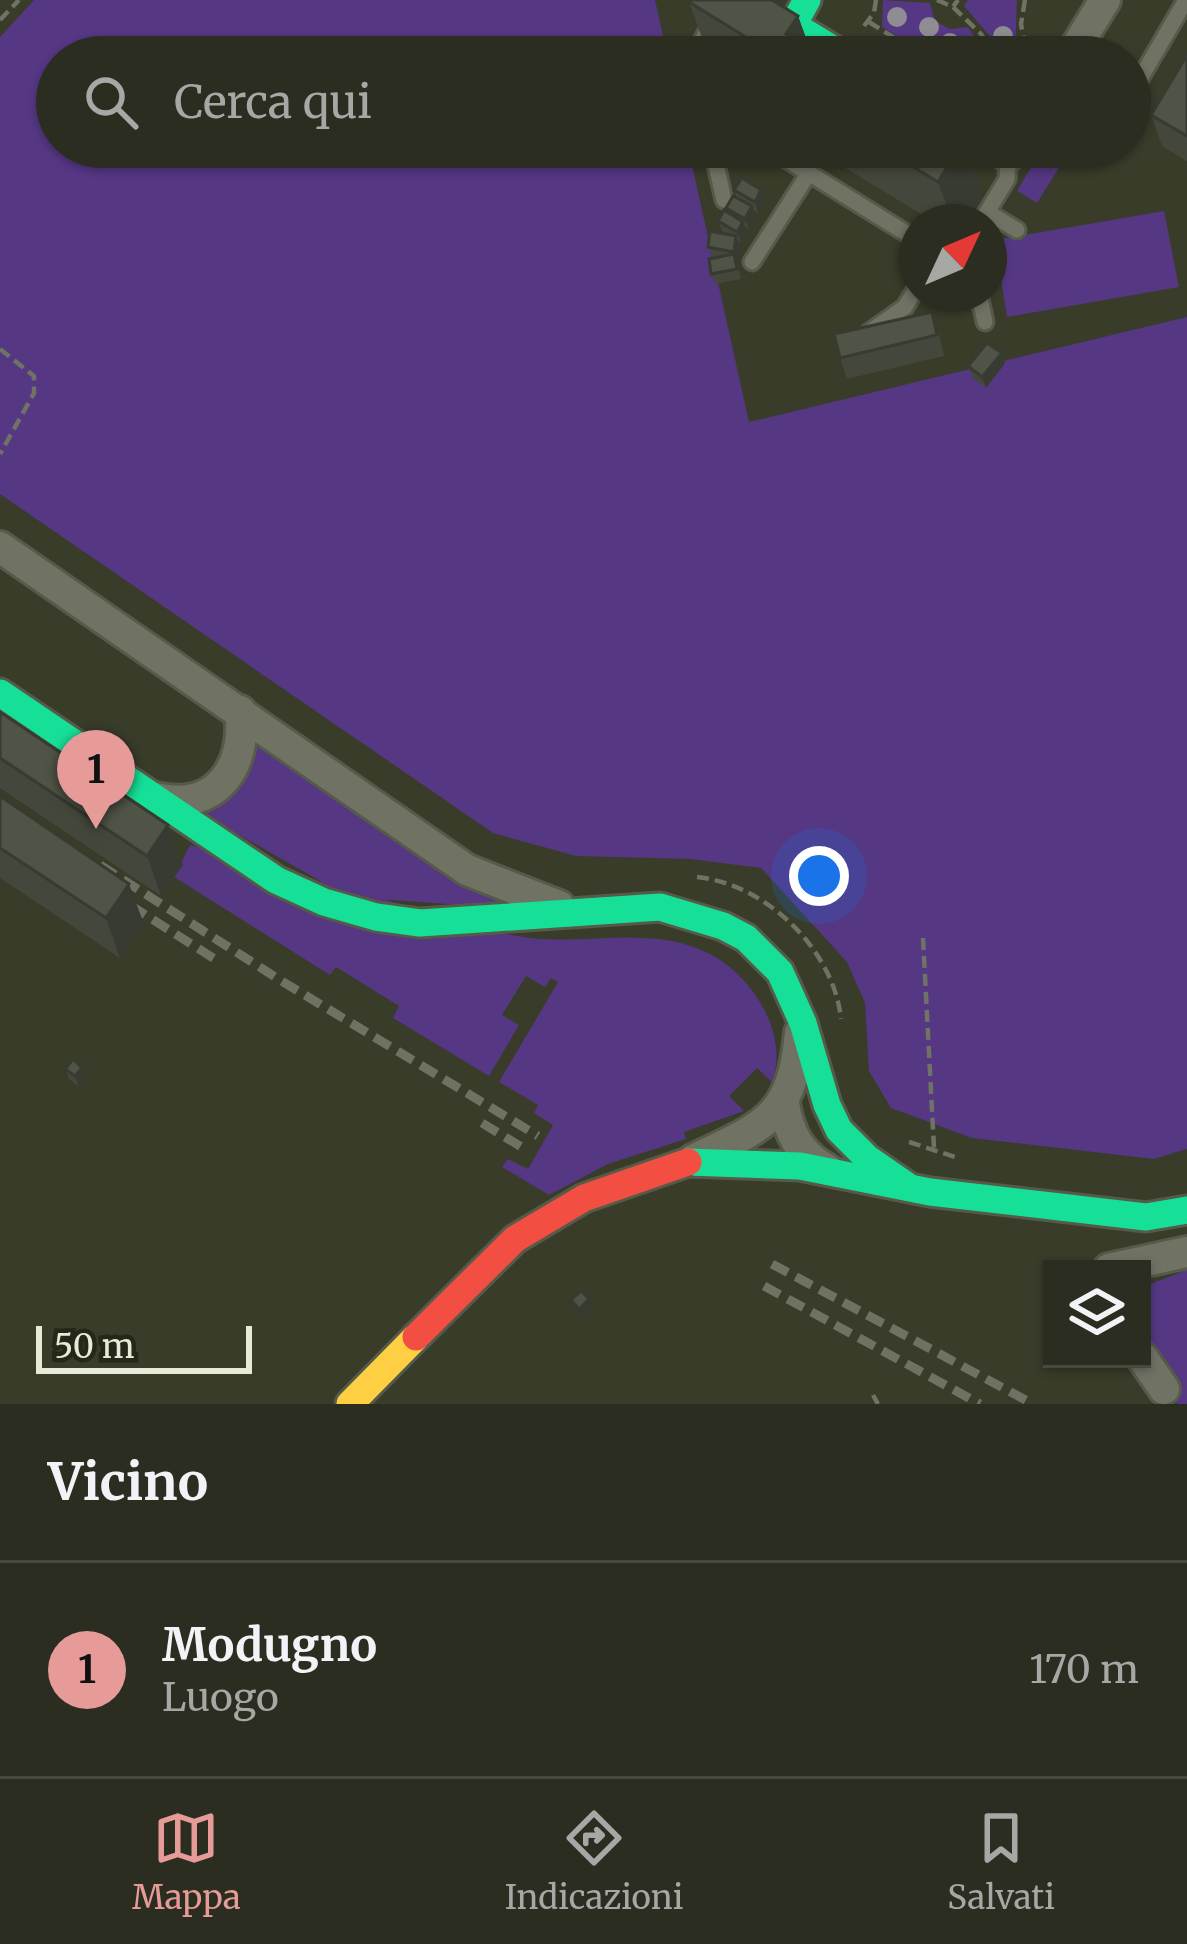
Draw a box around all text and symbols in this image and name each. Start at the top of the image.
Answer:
search box [36,36,1151,168]
icon: search [78,69,144,135]
text: Cerca qui [174,74,372,130]
north arrow [899,204,1007,312]
pin: 1 [57,730,135,829]
your location [789,846,849,906]
map controls [1043,1260,1151,1368]
button: layers [1043,1260,1151,1368]
scale bar [36,1320,252,1373]
text: 50 m [54,1326,135,1367]
text: Vicino [48,1450,208,1514]
text: Modugno [162,1617,377,1673]
text: 1 [78,1645,96,1694]
text: 170 m [1029,1645,1139,1694]
text: Luogo [162,1673,279,1722]
tab: Mappa [132,1805,241,1918]
tab: Indicazioni [505,1805,683,1918]
tab: Salvati [947,1805,1055,1918]

